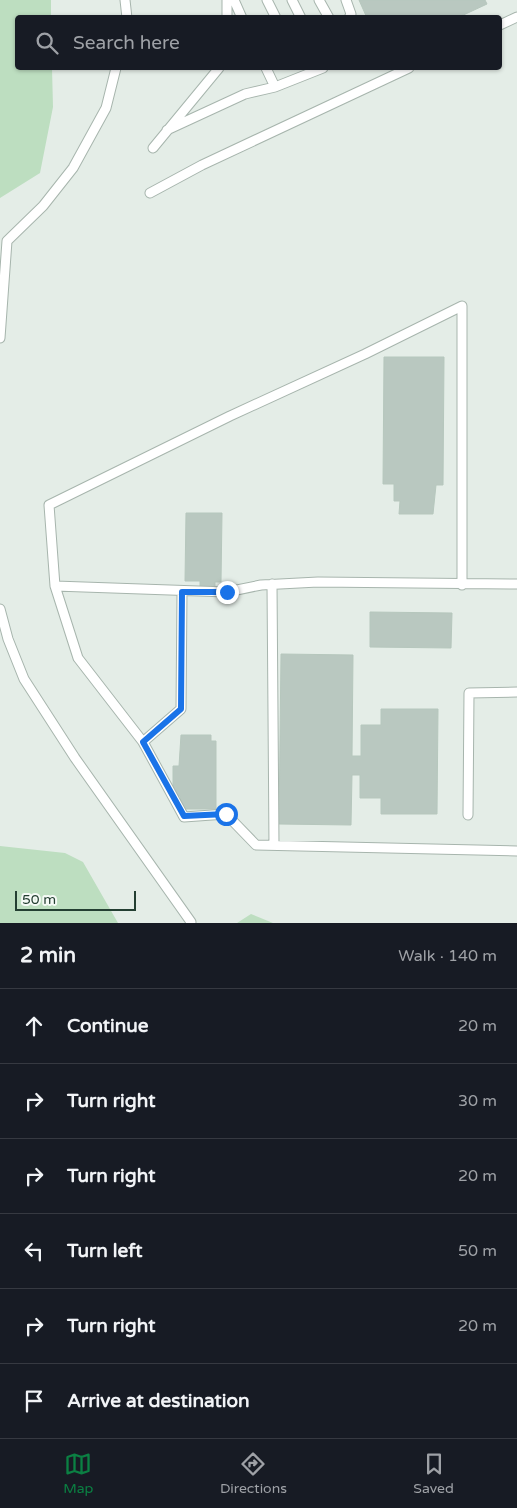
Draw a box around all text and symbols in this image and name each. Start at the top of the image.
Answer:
search box [15,15,502,70]
icon: search [33,29,61,57]
text: Search here [73,32,180,54]
route end [216,581,239,604]
route start [215,803,238,826]
scale bar [15,888,136,911]
text: 50 m [22,891,56,908]
text: 2 min [20,943,76,968]
text: Walk · 140 m [398,946,497,966]
icon: ahead [20,1012,48,1040]
text: Continue [67,1015,149,1037]
text: 20 m [458,1016,497,1036]
icon: right [20,1087,48,1115]
text: Turn right [67,1090,155,1112]
text: 30 m [458,1091,497,1111]
icon: right [20,1162,48,1190]
text: Turn right [67,1165,155,1187]
text: 20 m [458,1166,497,1186]
icon: left [20,1237,48,1265]
text: Turn left [67,1240,143,1262]
text: 50 m [458,1241,497,1261]
icon: right [20,1312,48,1340]
text: Turn right [67,1315,155,1337]
text: 20 m [458,1316,497,1336]
icon: arrive [20,1387,48,1415]
text: Arrive at destination [67,1390,250,1412]
tab: Map [63,1450,93,1497]
tab: Directions [220,1450,287,1497]
tab: Saved [413,1450,454,1497]

